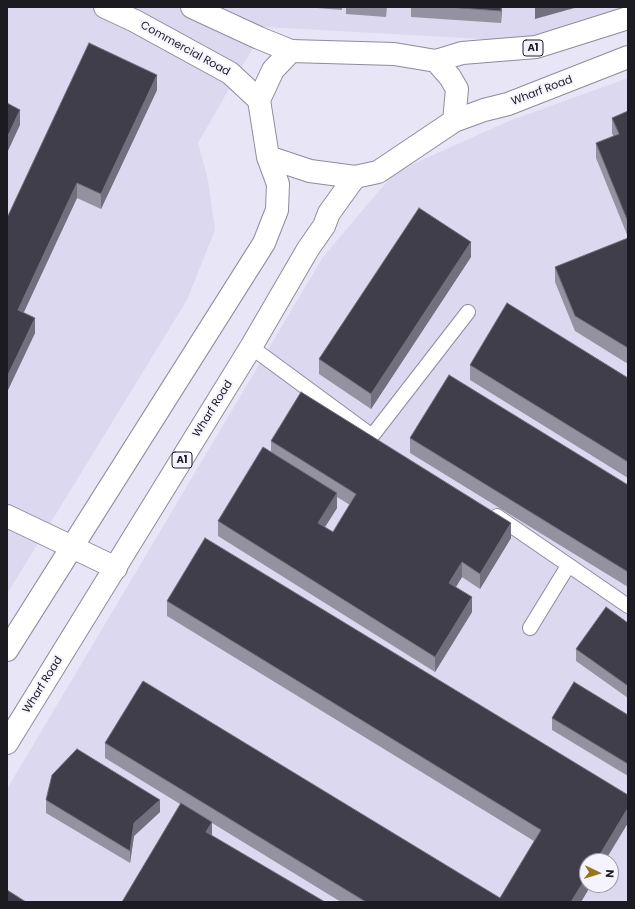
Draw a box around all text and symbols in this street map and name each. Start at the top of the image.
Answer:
street label: Commercial Road [138,19,232,79]
road number: A1 [523,40,543,56]
street label: Wharf Road [510,73,574,109]
street label: Wharf Road [190,378,236,440]
road number: A1 [172,452,192,468]
street label: Wharf Road [20,654,66,716]
north arrow [579,853,619,893]
text: N [602,869,618,878]

